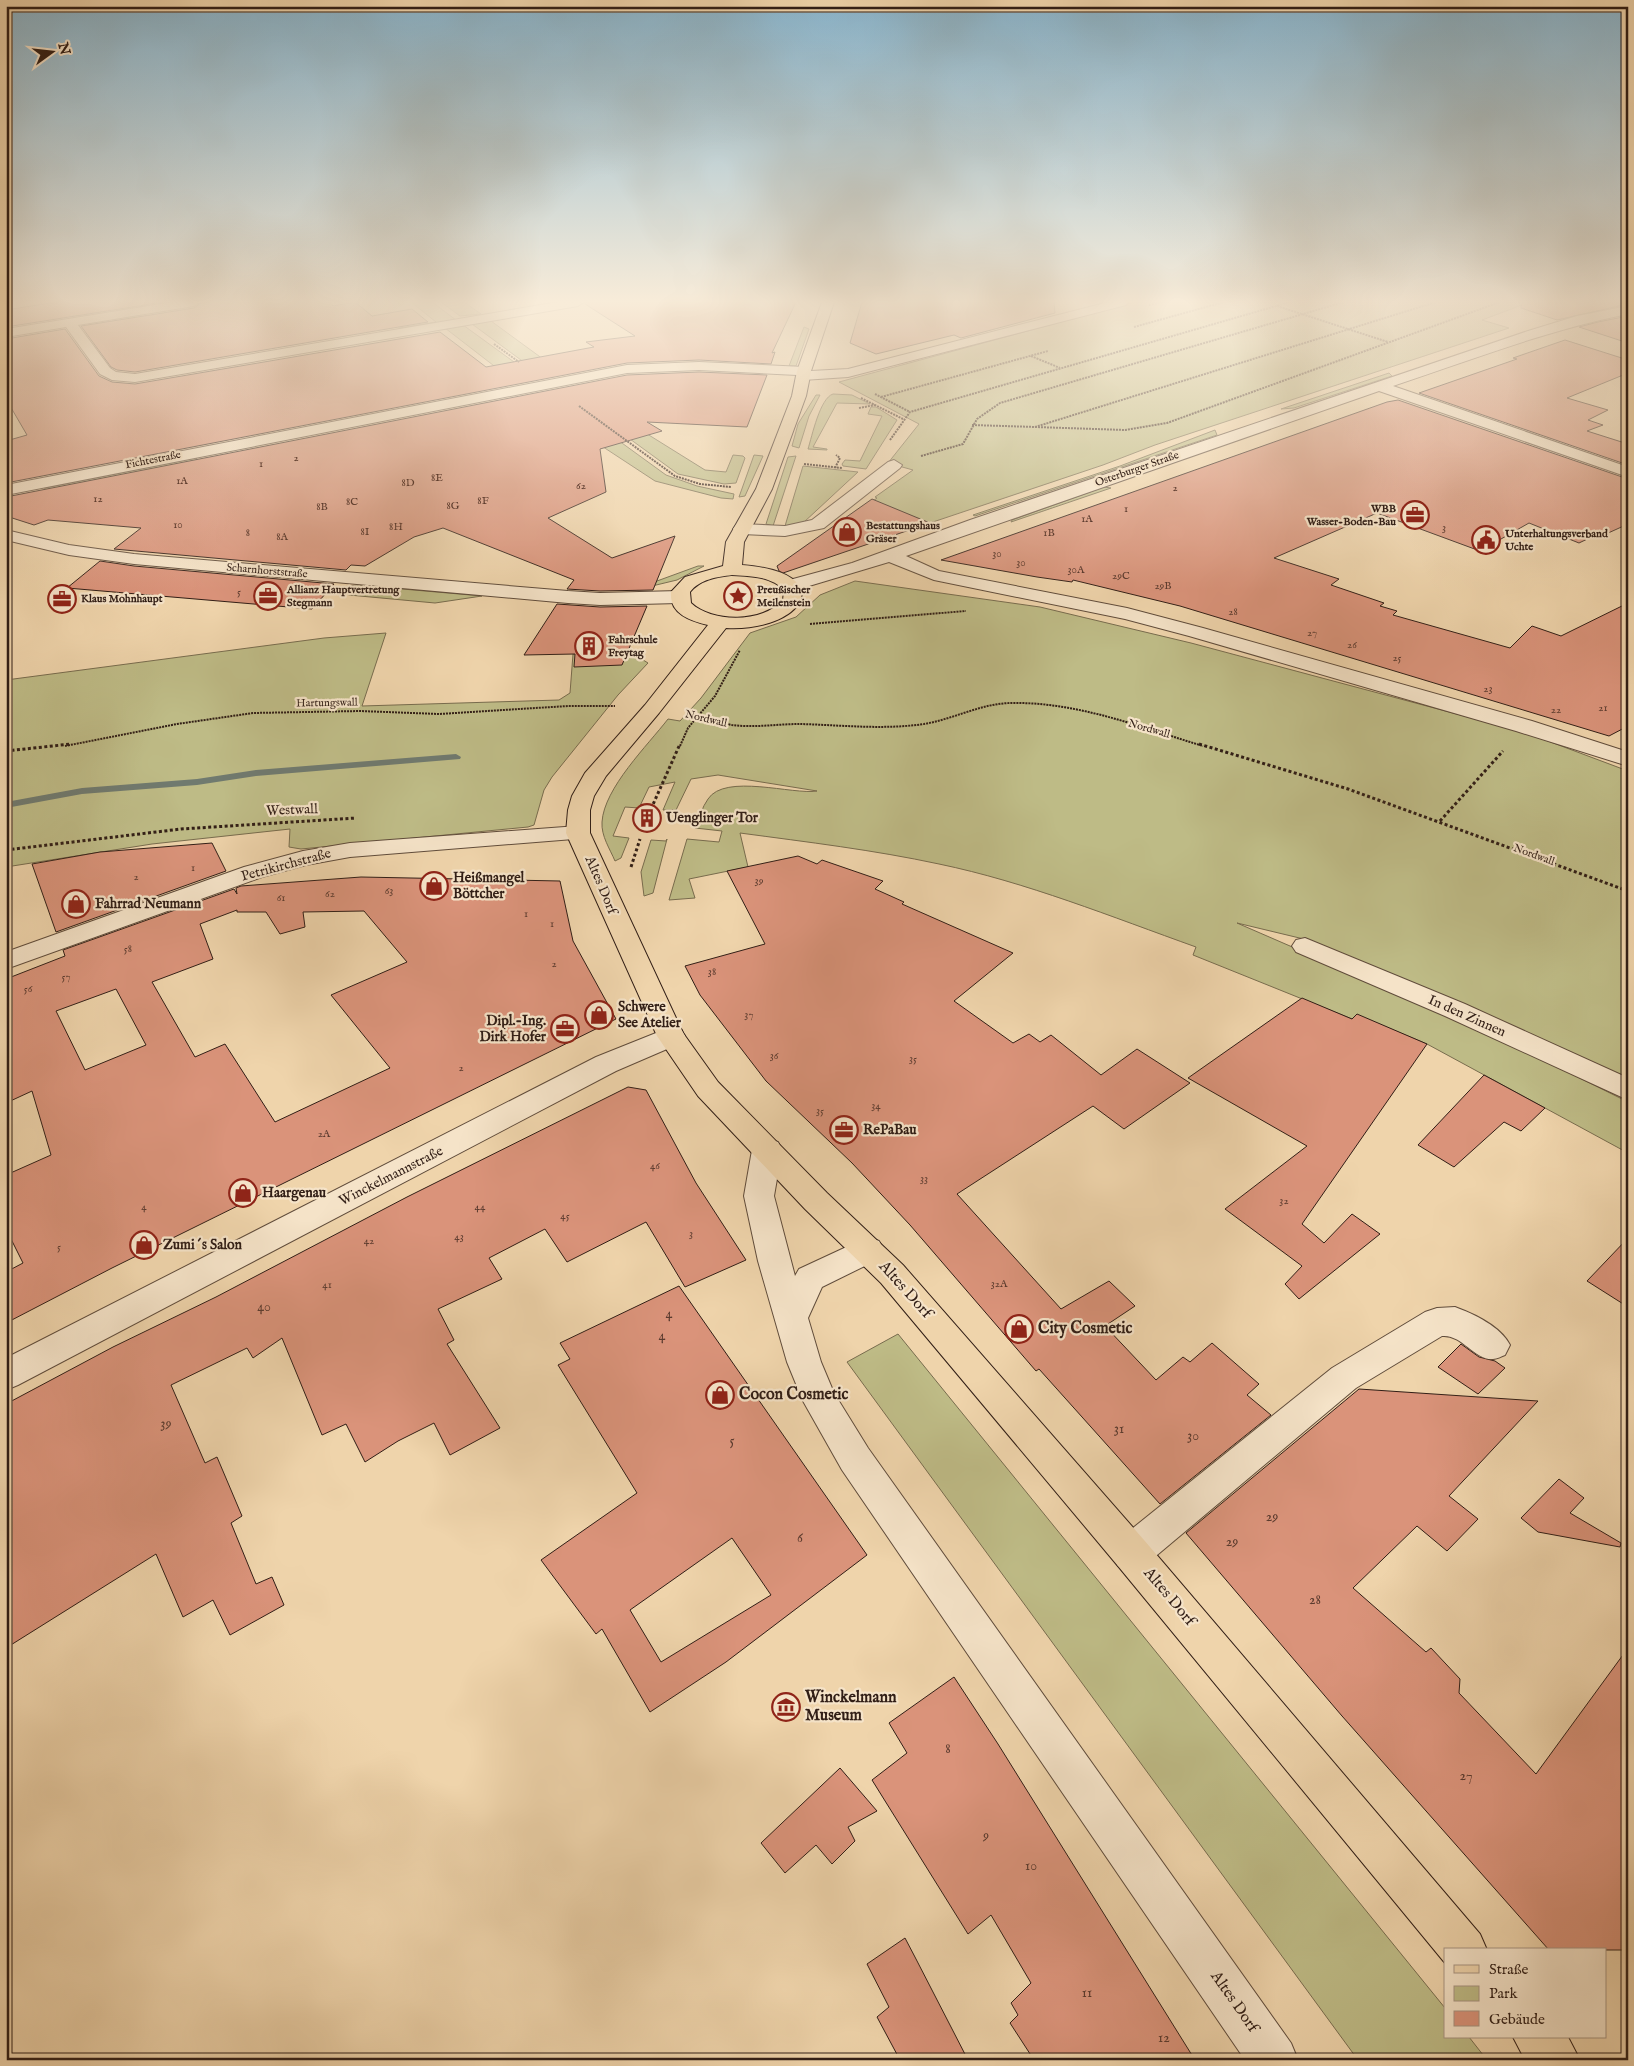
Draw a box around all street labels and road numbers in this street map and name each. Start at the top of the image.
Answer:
street label: Fichtestraße [124,448,182,472]
street label: Osterburger Straße [1093,448,1181,490]
street label: Scharnhorststraße [226,560,308,582]
street label: Hartungswall [296,695,358,711]
street label: Nordwall [684,707,728,731]
street label: Nordwall [1126,716,1172,742]
street label: Westwall [266,800,318,820]
street label: Nordwall [1511,841,1557,869]
street label: Petrikirchstraße [239,844,334,886]
street label: Altes Dorf [580,852,622,919]
street label: In den Zinnen [1425,991,1509,1041]
street label: Winckelmannstraße [336,1142,447,1210]
street label: Altes Dorf [873,1256,938,1325]
street label: Altes Dorf [1138,1563,1201,1633]
street label: Altes Dorf [1205,1967,1264,2039]

